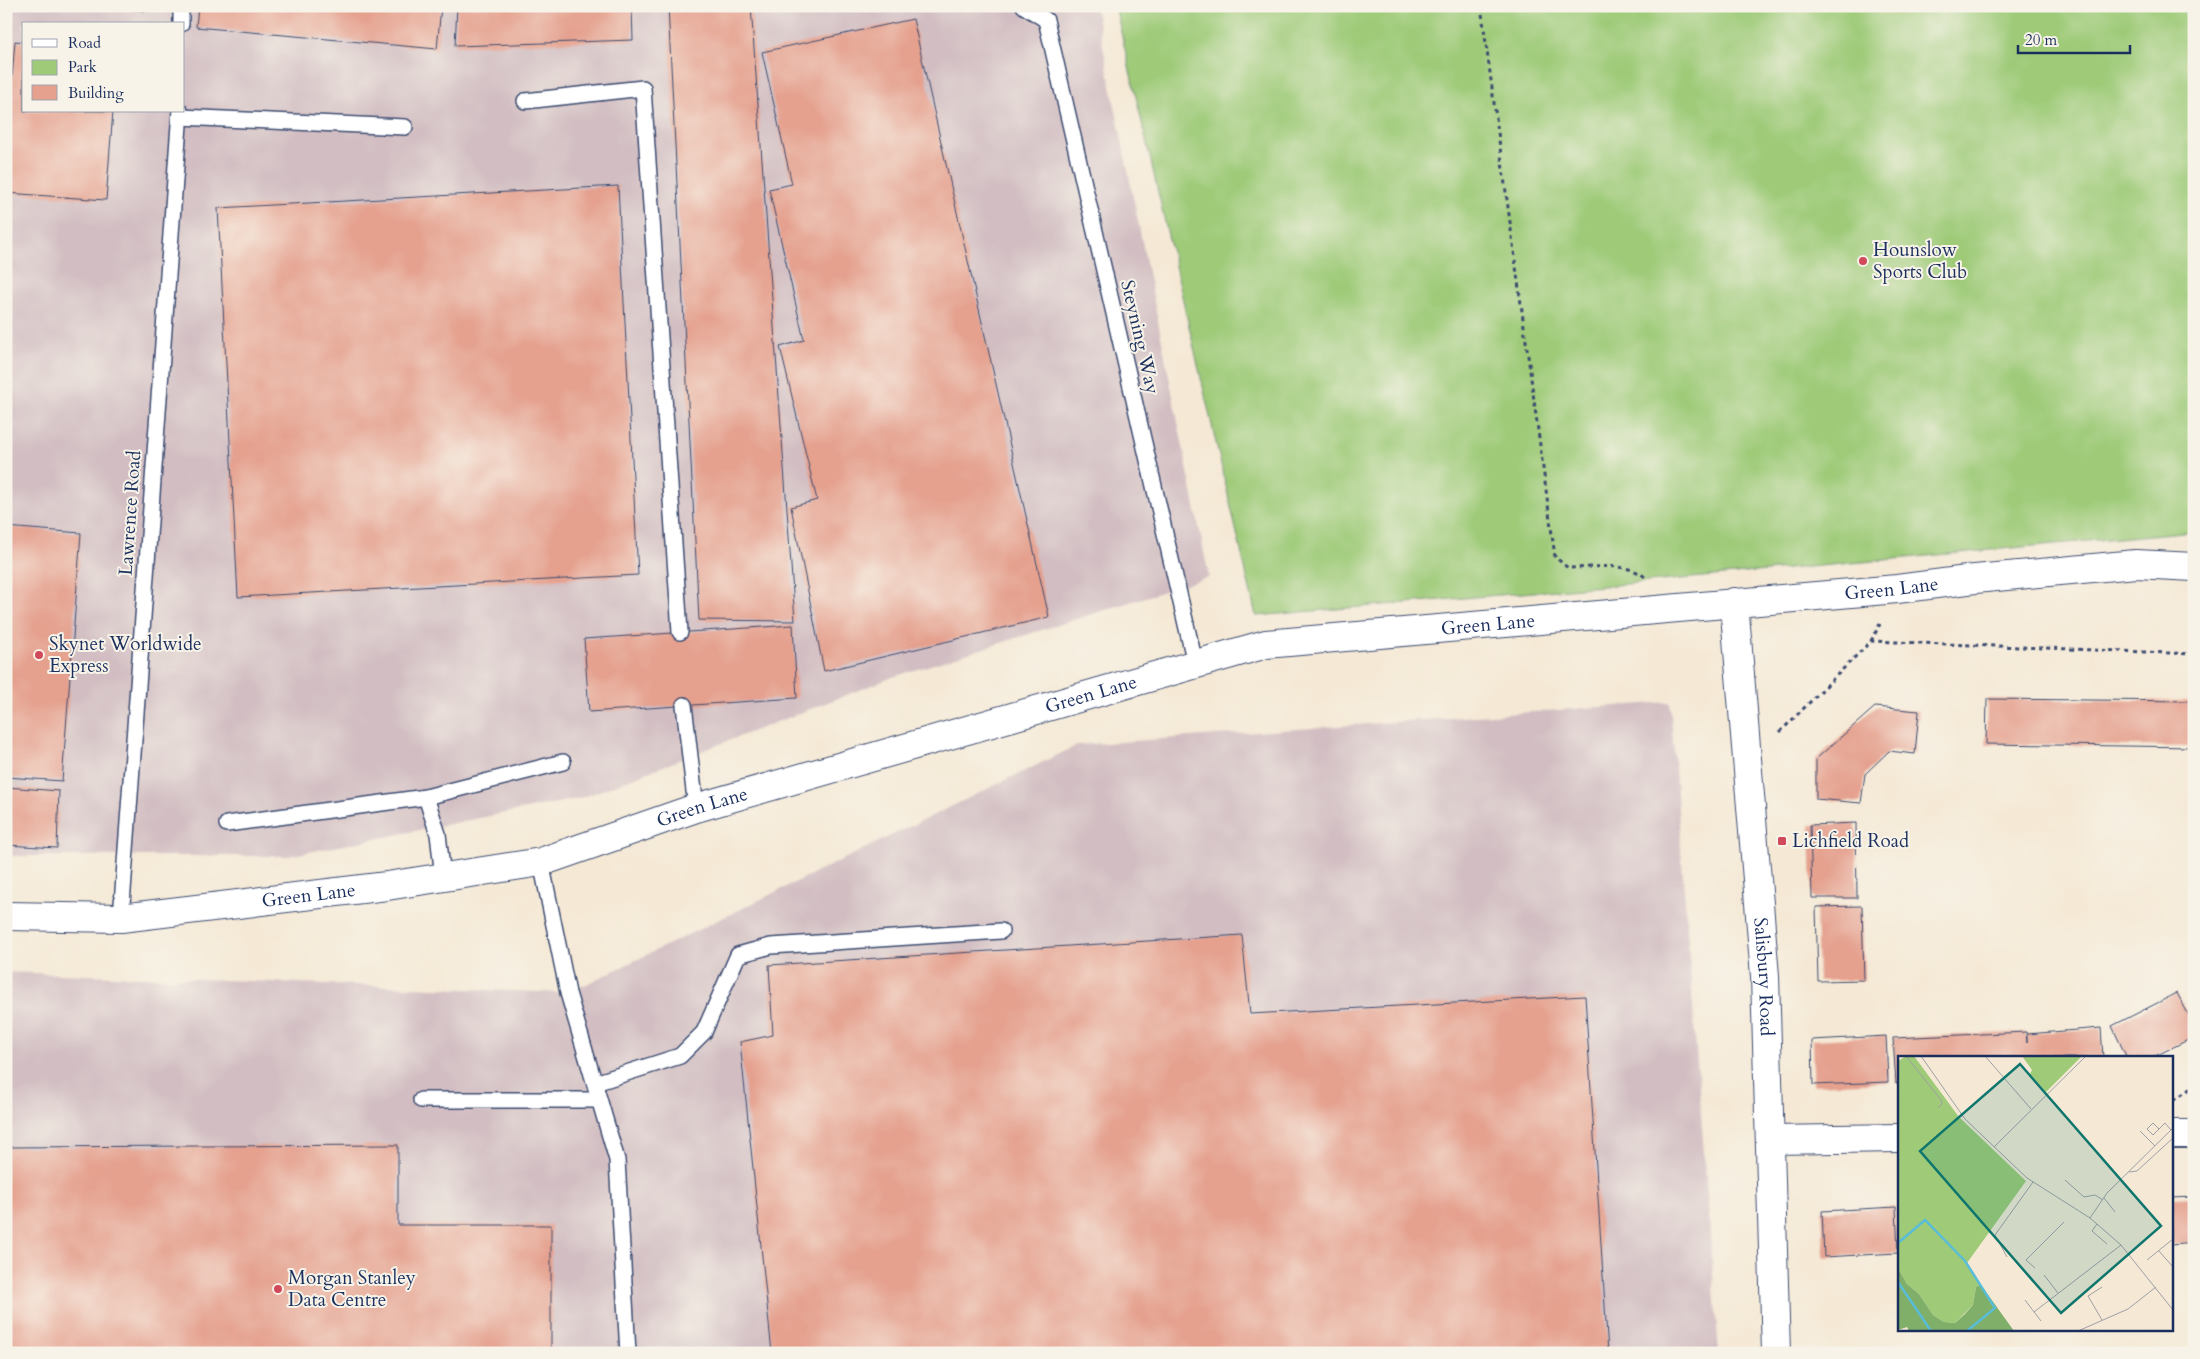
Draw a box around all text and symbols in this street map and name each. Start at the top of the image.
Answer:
legend [22,22,185,112]
scale bar [2018,22,2130,54]
text: 20 m [2025,30,2057,50]
text: Road [68,33,101,53]
text: Park [68,57,97,77]
text: Building [68,83,124,103]
place label: Hounslow Sports Club [1873,237,1967,285]
marker: Hounslow Sports Club [1857,255,1869,267]
street label: Steyning Way [1114,278,1166,396]
street label: Lawrence Road [113,450,147,576]
street label: Green Lane [1843,571,1940,607]
street label: Green Lane [1440,608,1536,642]
place label: Skynet Worldwide Express [49,631,202,679]
marker: Skynet Worldwide Express [33,649,45,661]
street label: Green Lane [1042,669,1140,720]
street label: Green Lane [653,781,751,834]
place label: Lichfield Road [1792,828,1909,854]
marker: Lichfield Road [1776,835,1788,847]
street label: Green Lane [260,877,357,914]
street label: Salisbury Road [1747,916,1780,1036]
inset map [1898,1056,2172,1332]
place label: Morgan Stanley Data Centre [288,1265,416,1313]
marker: Morgan Stanley Data Centre [272,1283,284,1295]

